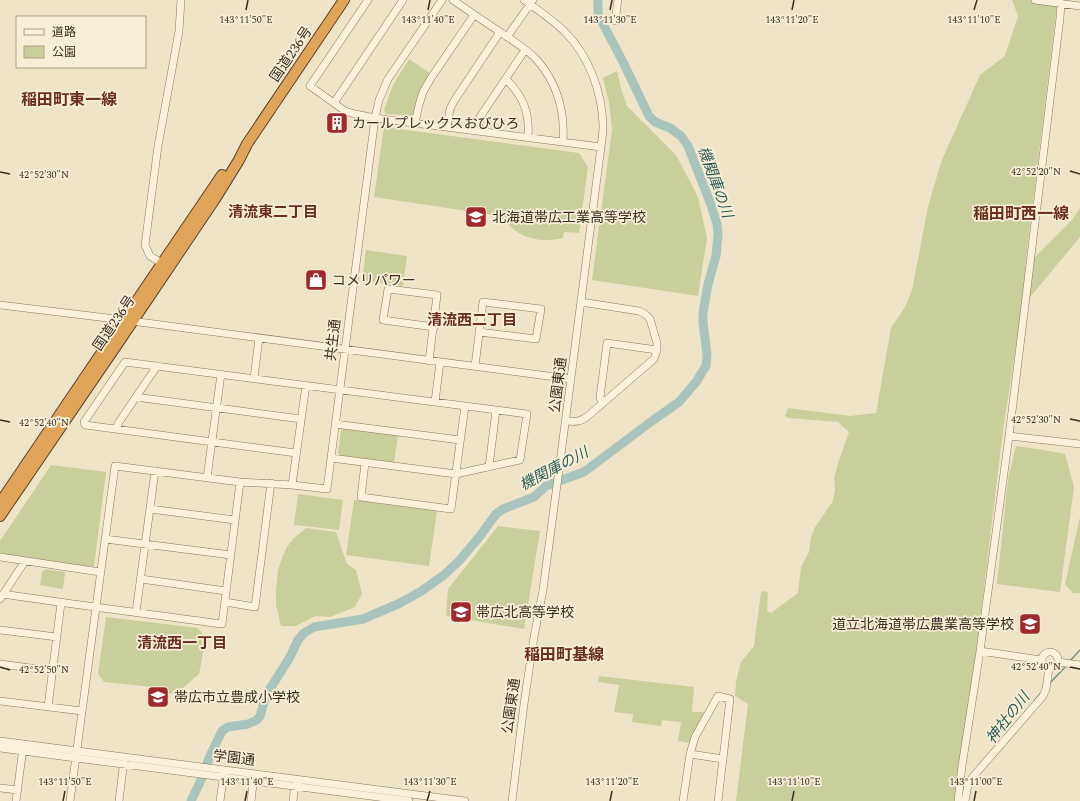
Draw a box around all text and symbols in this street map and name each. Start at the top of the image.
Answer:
text: 143°11'50"E [219,12,273,28]
text: 143°11'40"E [401,12,455,28]
text: 143°11'30"E [583,12,637,28]
text: 143°11'20"E [765,12,819,28]
text: 143°11'10"E [947,12,1001,28]
legend [16,16,146,68]
street label: 国道236号 [265,22,317,86]
text: 道路 [52,23,76,42]
text: 公園 [52,43,76,62]
district label: 稲田町東一線 [21,88,117,112]
building icon: カールプレックスおびひろ [324,110,350,136]
place label: カールプレックスおびひろ [352,113,520,134]
water label: 機関庫の川 [691,143,739,223]
text: 42°52'20"N [1011,164,1061,180]
text: 42°52'30"N [19,167,69,183]
district label: 清流東二丁目 [228,201,318,224]
district label: 稲田町西一線 [973,202,1069,226]
school or university icon: 北海道帯広工業高等学校 [463,204,489,230]
place label: 北海道帯広工業高等学校 [492,207,646,228]
shop icon: コメリパワー [303,267,329,293]
place label: コメリパワー [332,270,416,291]
street label: 国道236号 [88,291,140,355]
district label: 清流西二丁目 [427,309,517,332]
street label: 共生通 [320,318,346,362]
street label: 公園東通 [544,356,572,414]
text: 42°52'30"N [1011,412,1061,428]
text: 42°52'40"N [19,415,69,431]
water label: 機関庫の川 [515,440,594,497]
school or university icon: 帯広北高等学校 [448,599,474,625]
place label: 帯広北高等学校 [476,602,574,623]
school or university icon: 道立北海道帯広農業高等学校 [1017,611,1043,637]
place label: 道立北海道帯広農業高等学校 [832,614,1014,635]
district label: 清流西一丁目 [137,632,227,655]
district label: 稲田町基線 [524,643,604,667]
text: 42°52'40"N [1011,659,1061,675]
text: 42°52'50"N [19,662,69,678]
street label: 公園東通 [497,677,525,735]
school or university icon: 帯広市立豊成小学校 [145,684,171,710]
water label: 神社の川 [980,686,1037,749]
place label: 帯広市立豊成小学校 [174,687,300,708]
street label: 学園通 [212,745,256,771]
text: 143°11'50"E [38,774,92,790]
text: 143°11'40"E [220,774,274,790]
text: 143°11'30"E [403,774,457,790]
text: 143°11'20"E [585,774,639,790]
text: 143°11'10"E [767,774,821,790]
text: 143°11'00"E [949,774,1003,790]

